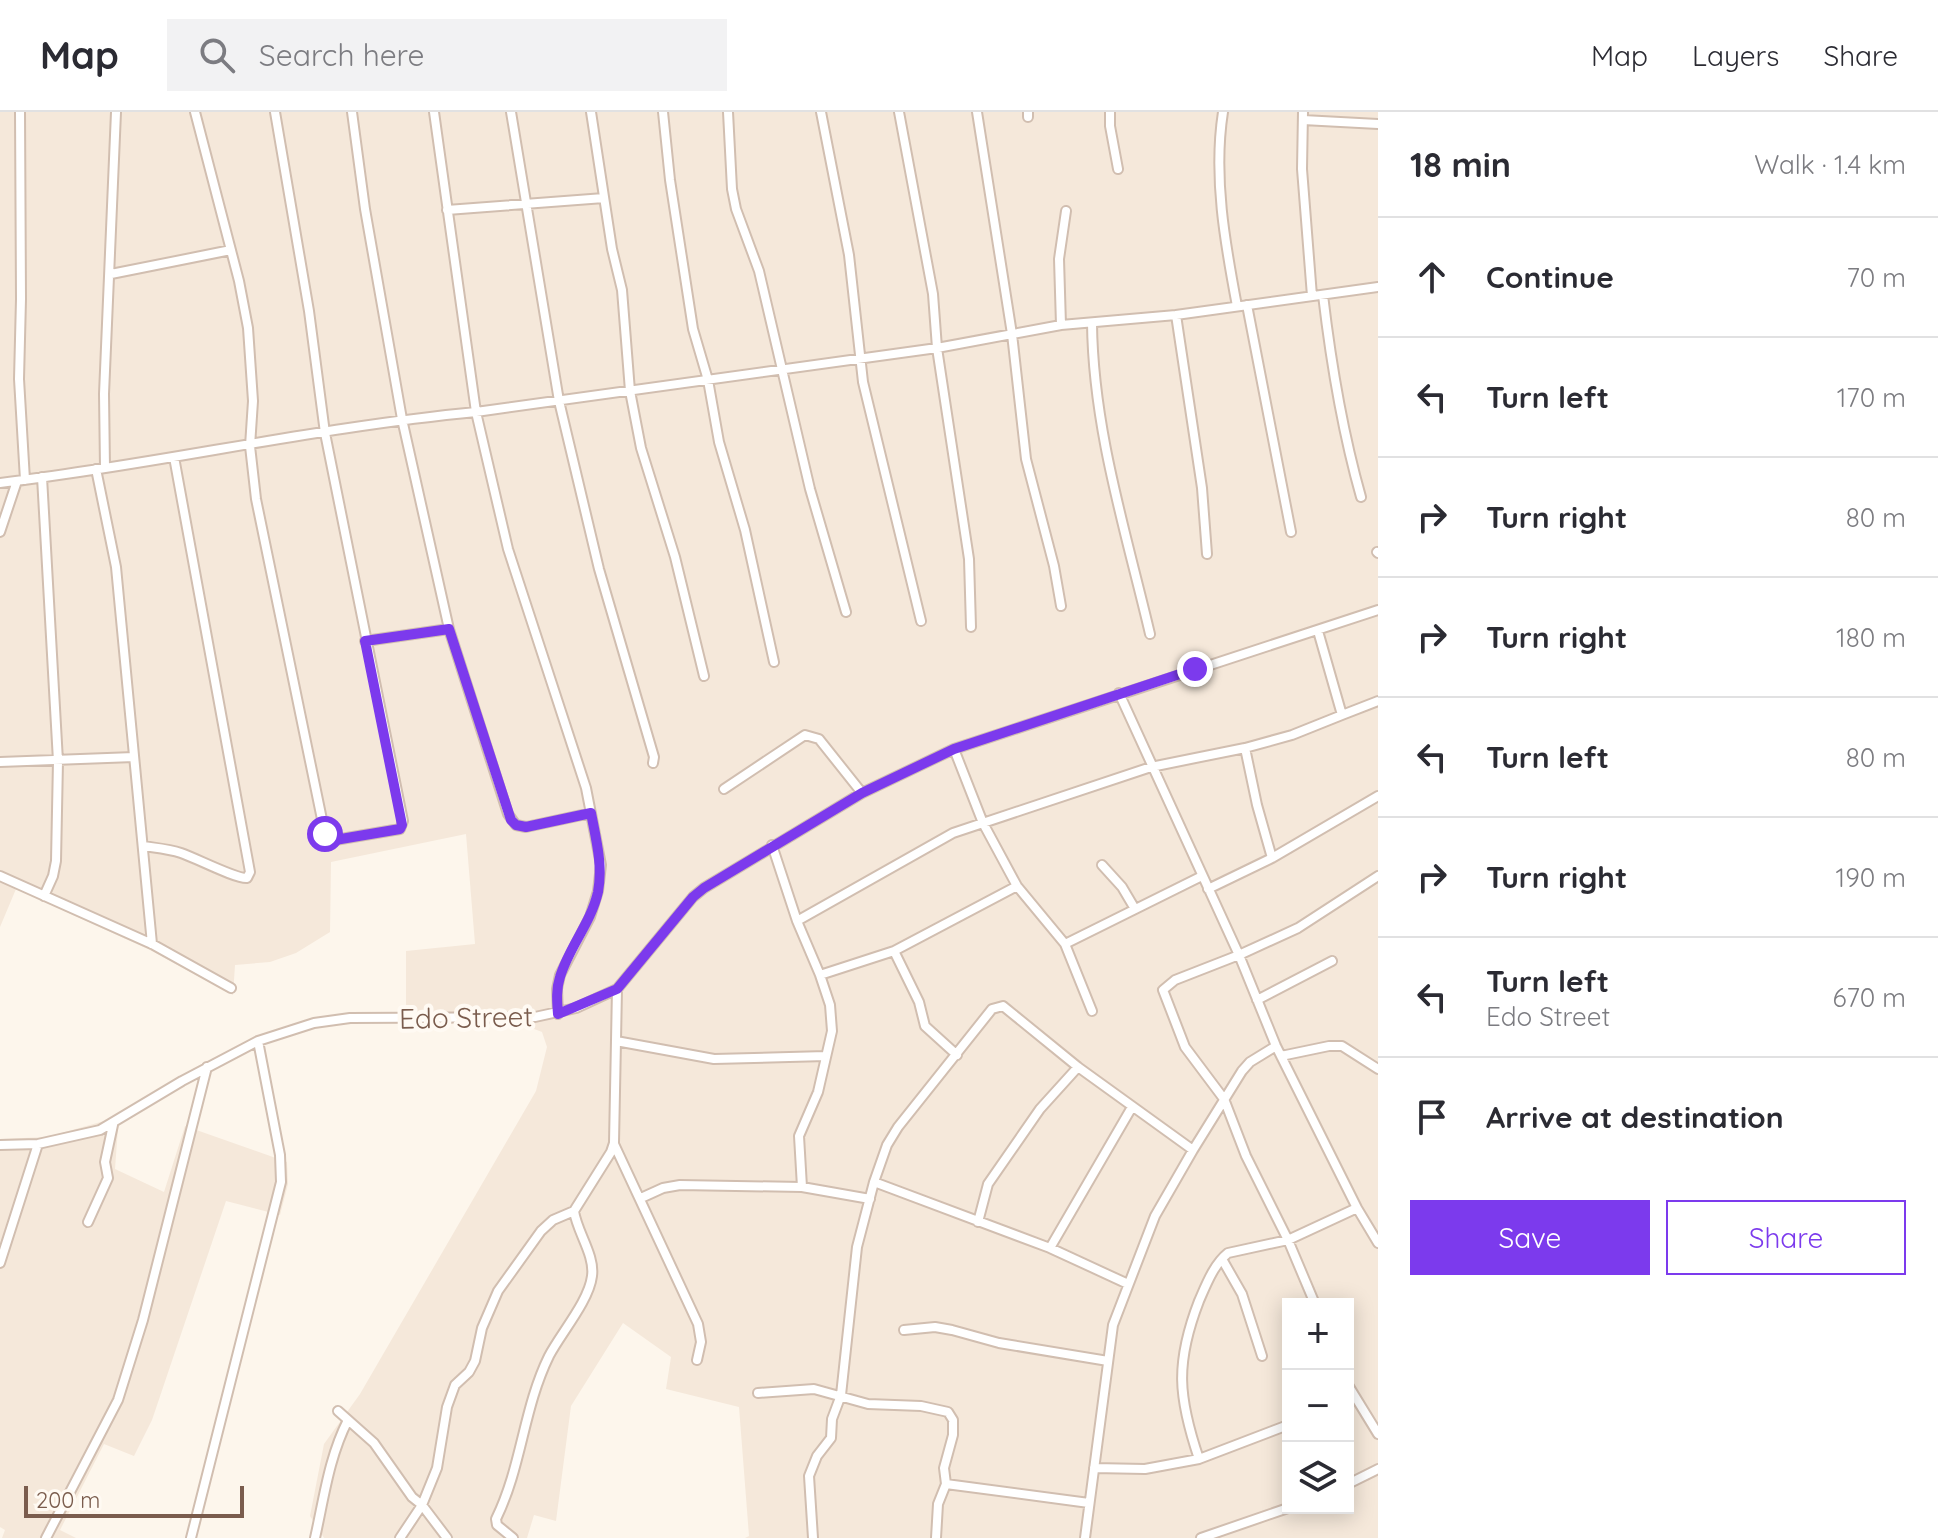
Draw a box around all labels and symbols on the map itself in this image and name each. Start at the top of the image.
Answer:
route end [1177,651,1213,687]
route start [307,816,343,852]
street label: Edo Street [399,998,533,1036]
scale bar [24,1482,244,1518]

